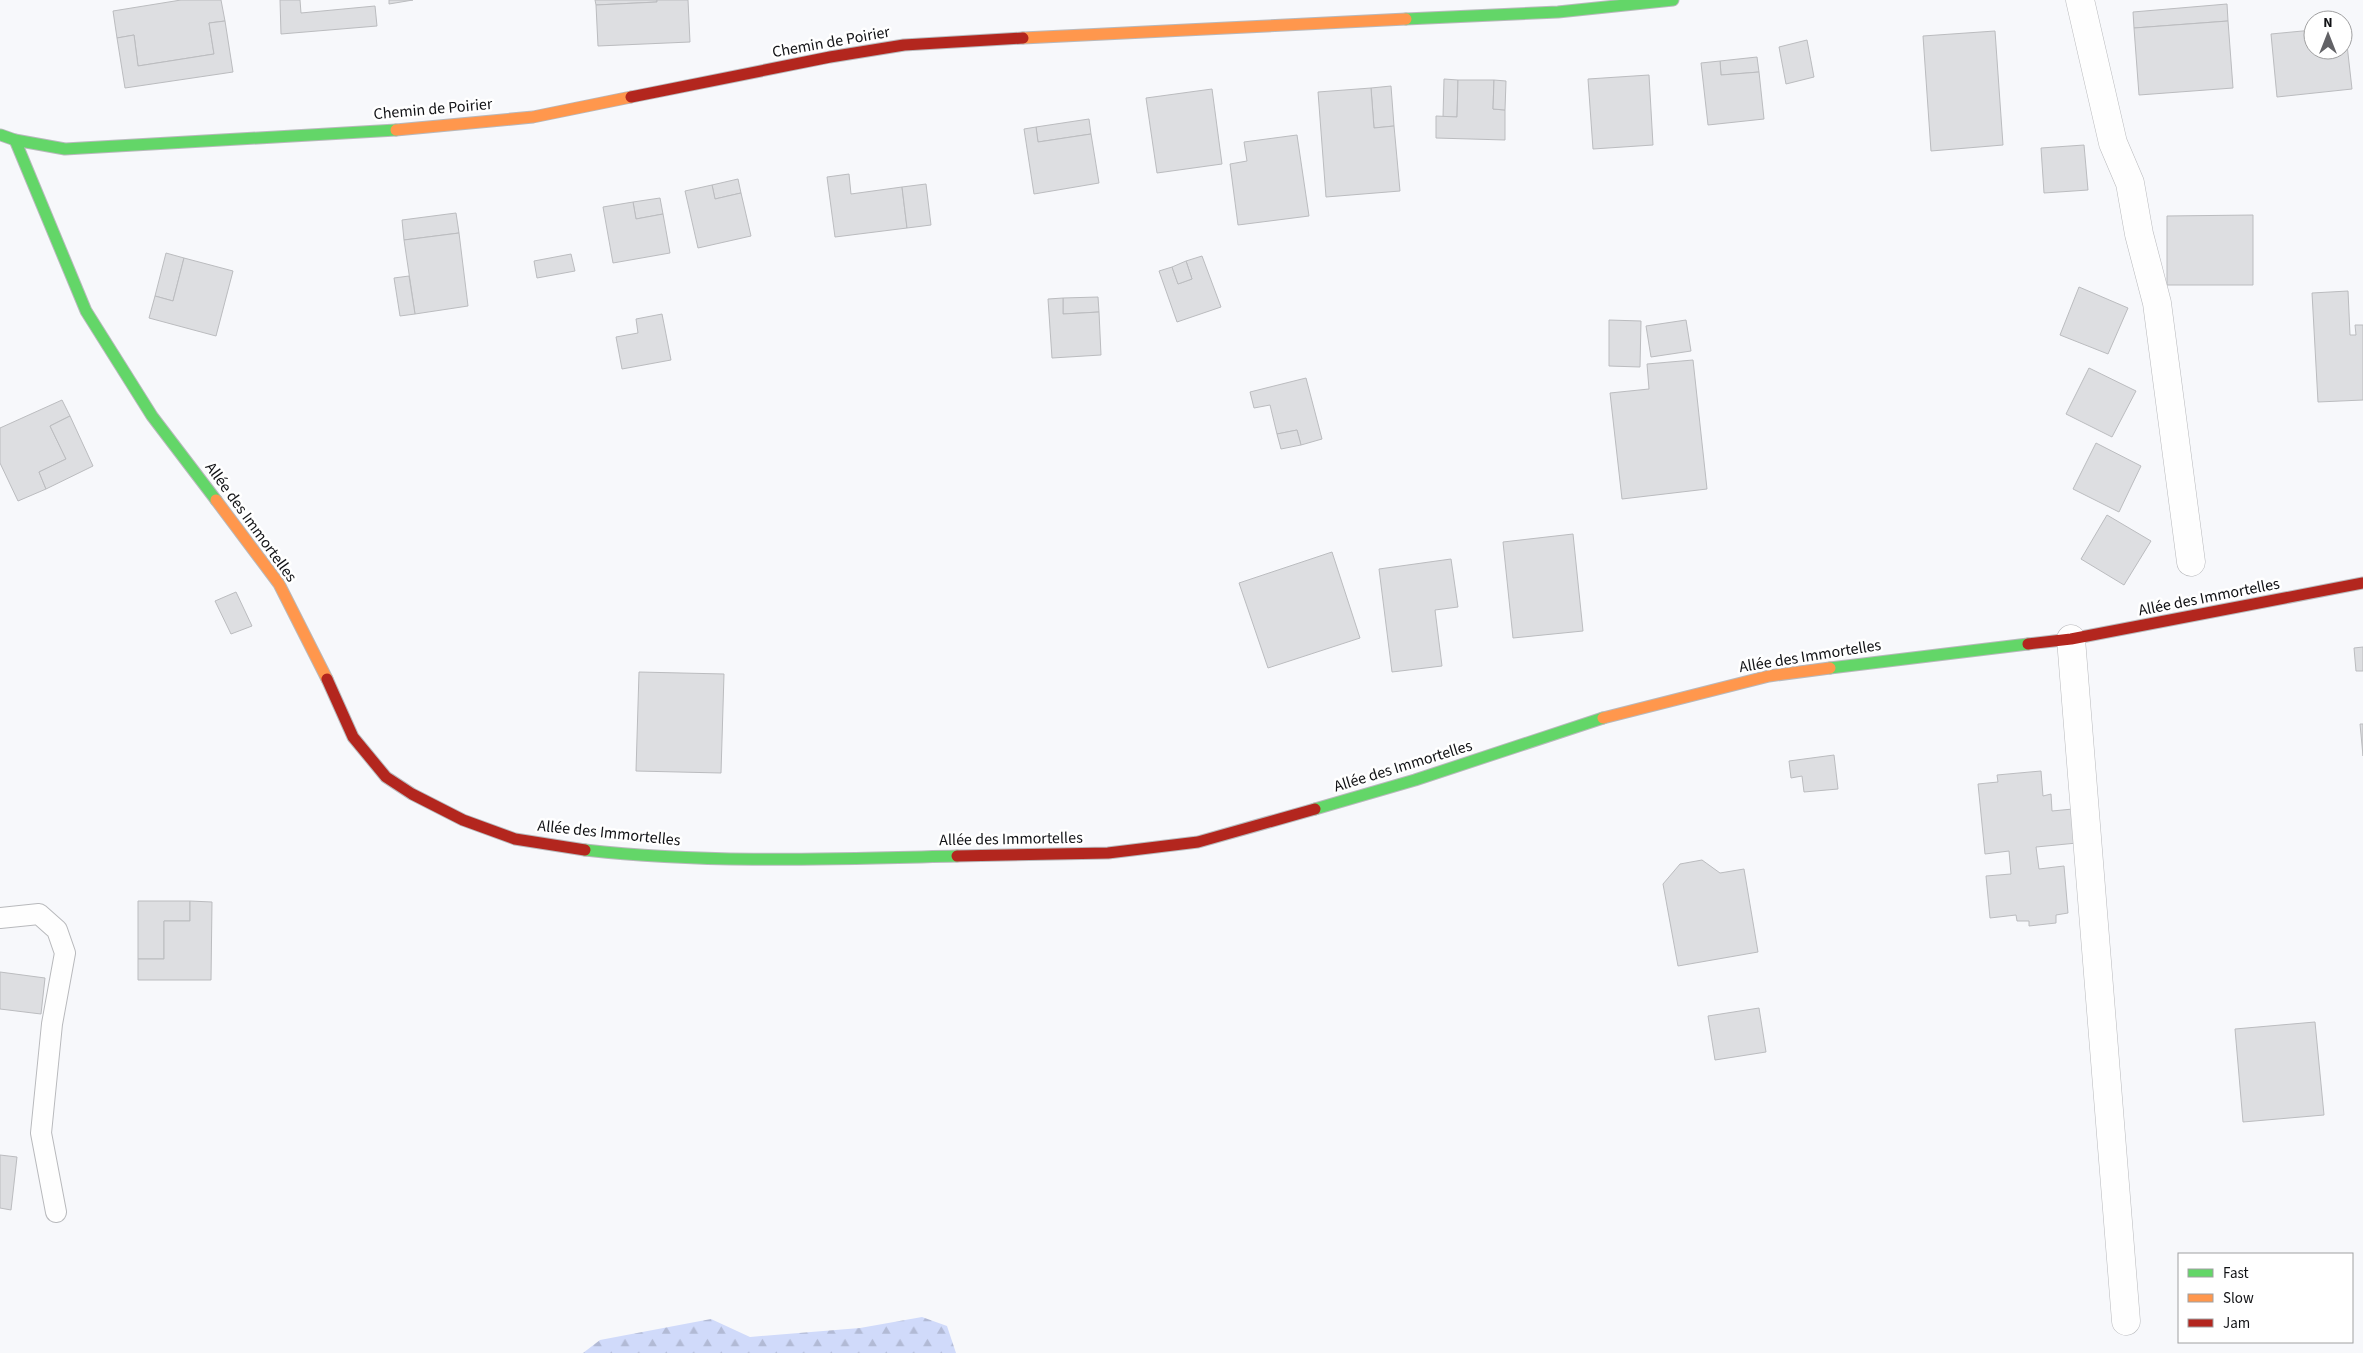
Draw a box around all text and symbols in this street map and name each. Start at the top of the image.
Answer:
north arrow [2303,10,2353,60]
text: N [2323,13,2333,33]
street label: Chemin de Poirier [770,21,892,63]
street label: Chemin de Poirier [373,93,494,125]
street label: Allée des Immortelles [200,457,302,587]
street label: Allée des Immortelles [2136,572,2282,621]
street label: Allée des Immortelles [1737,634,1883,678]
street label: Allée des Immortelles [1331,734,1475,798]
street label: Allée des Immortelles [536,815,682,851]
street label: Allée des Immortelles [939,827,1083,851]
legend [2178,1253,2353,1343]
text: Fast [2223,1263,2249,1284]
text: Slow [2223,1288,2254,1309]
text: Jam [2223,1313,2250,1334]

